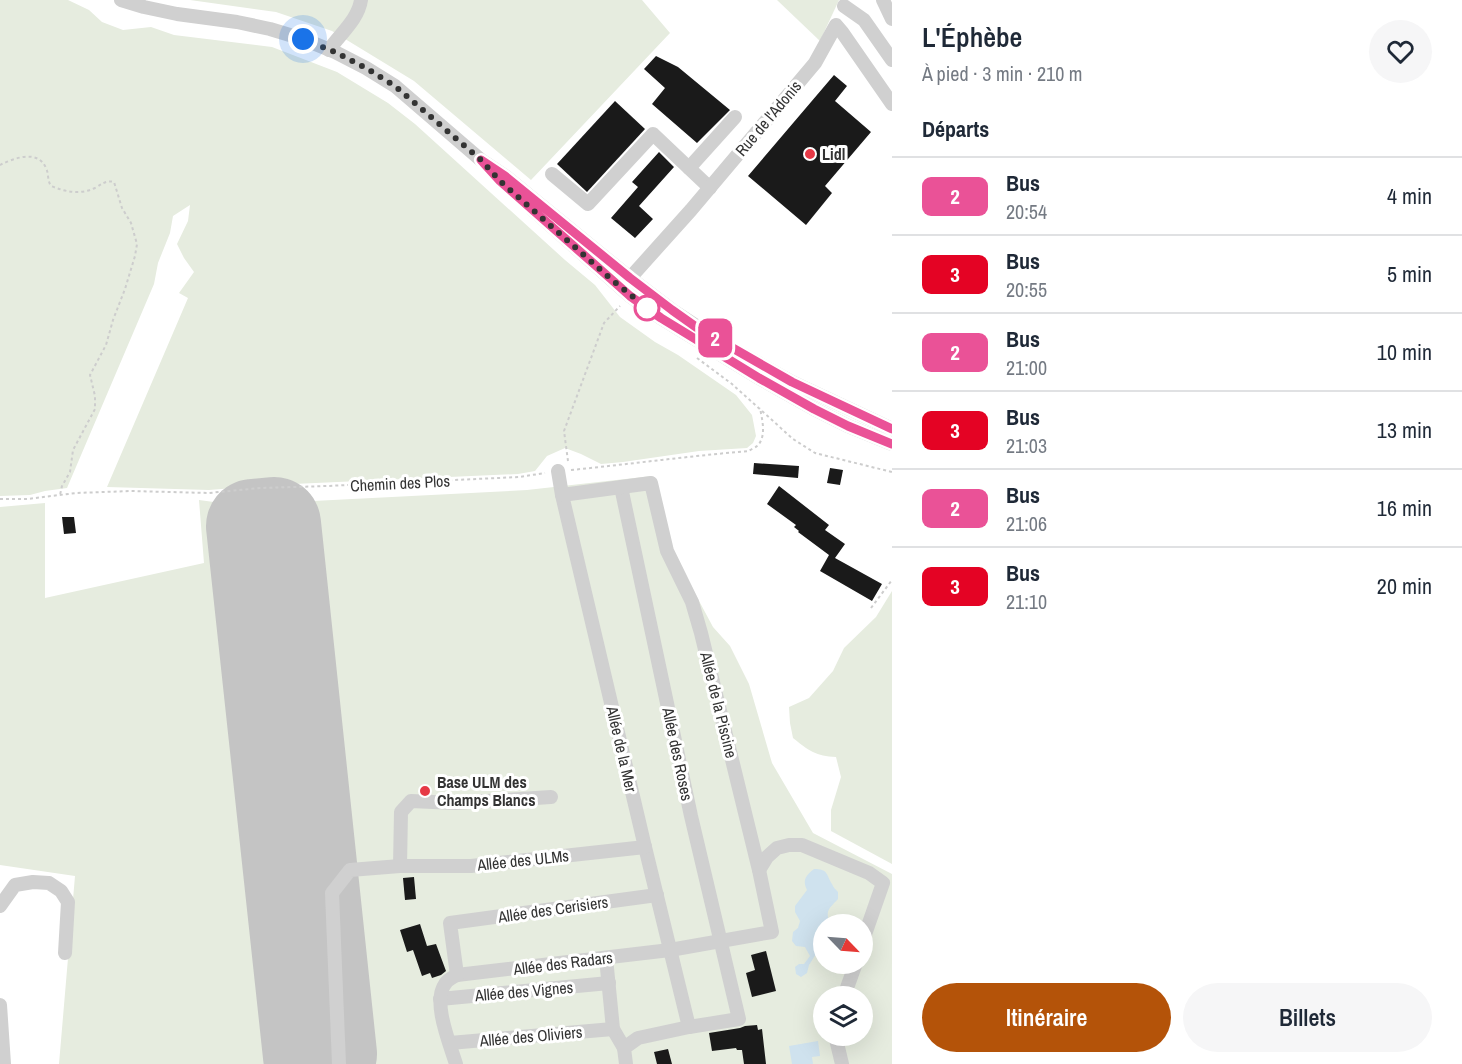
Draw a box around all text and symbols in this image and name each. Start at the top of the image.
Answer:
text: L'Éphèbe [922,18,1022,56]
button: heart [1369,20,1432,83]
your location [288,24,318,54]
text: À pied · 3 min · 210 m [922,60,1082,87]
street label: Rue de l'Adonis [730,76,806,160]
text: Départs [922,114,989,144]
place label: Lidl [822,143,845,165]
marker: Lidl [803,147,817,161]
text: Bus [1006,168,1040,198]
text: 4 min [1387,181,1432,211]
text: 2 [950,182,960,211]
text: 20:54 [1006,198,1047,225]
text: Bus [1006,246,1040,276]
text: 5 min [1387,259,1432,289]
text: 3 [950,260,960,289]
text: 20:55 [1006,276,1047,303]
unlabelled marker [634,295,660,321]
line badge: 2 [696,318,734,358]
text: 2 [710,324,720,353]
text: Bus [1006,324,1040,354]
text: 10 min [1377,337,1432,367]
text: 2 [950,338,960,367]
text: 21:00 [1006,354,1047,381]
text: Bus [1006,402,1040,432]
text: 13 min [1377,415,1432,445]
text: 3 [950,416,960,445]
text: 21:03 [1006,432,1047,459]
street label: Chemin des Plos [350,469,450,497]
text: Bus [1006,480,1040,510]
text: 16 min [1377,493,1432,523]
text: 2 [950,494,960,523]
text: 21:06 [1006,510,1047,537]
text: Bus [1006,558,1040,588]
text: 20 min [1377,571,1432,601]
text: 3 [950,572,960,601]
text: 21:10 [1006,588,1047,615]
street label: Allée de la Piscine [695,649,743,760]
street label: Allée de la Mer [601,703,643,795]
street label: Allée des Roses [657,704,699,803]
place label: Base ULM des Champs Blancs [437,771,535,811]
marker: Base ULM des Champs Blancs [418,784,432,798]
street label: Allée des ULMs [475,844,570,876]
street label: Allée des Cerisiers [496,890,609,928]
north arrow [813,914,873,974]
map controls [813,914,873,1046]
street label: Allée des Radars [511,946,614,980]
street label: Allée des Vignes [473,976,574,1006]
button: Itinéraire [922,983,1171,1052]
button: Billets [1183,983,1432,1052]
button: layers [813,986,873,1046]
street label: Allée des Oliviers [478,1021,583,1052]

